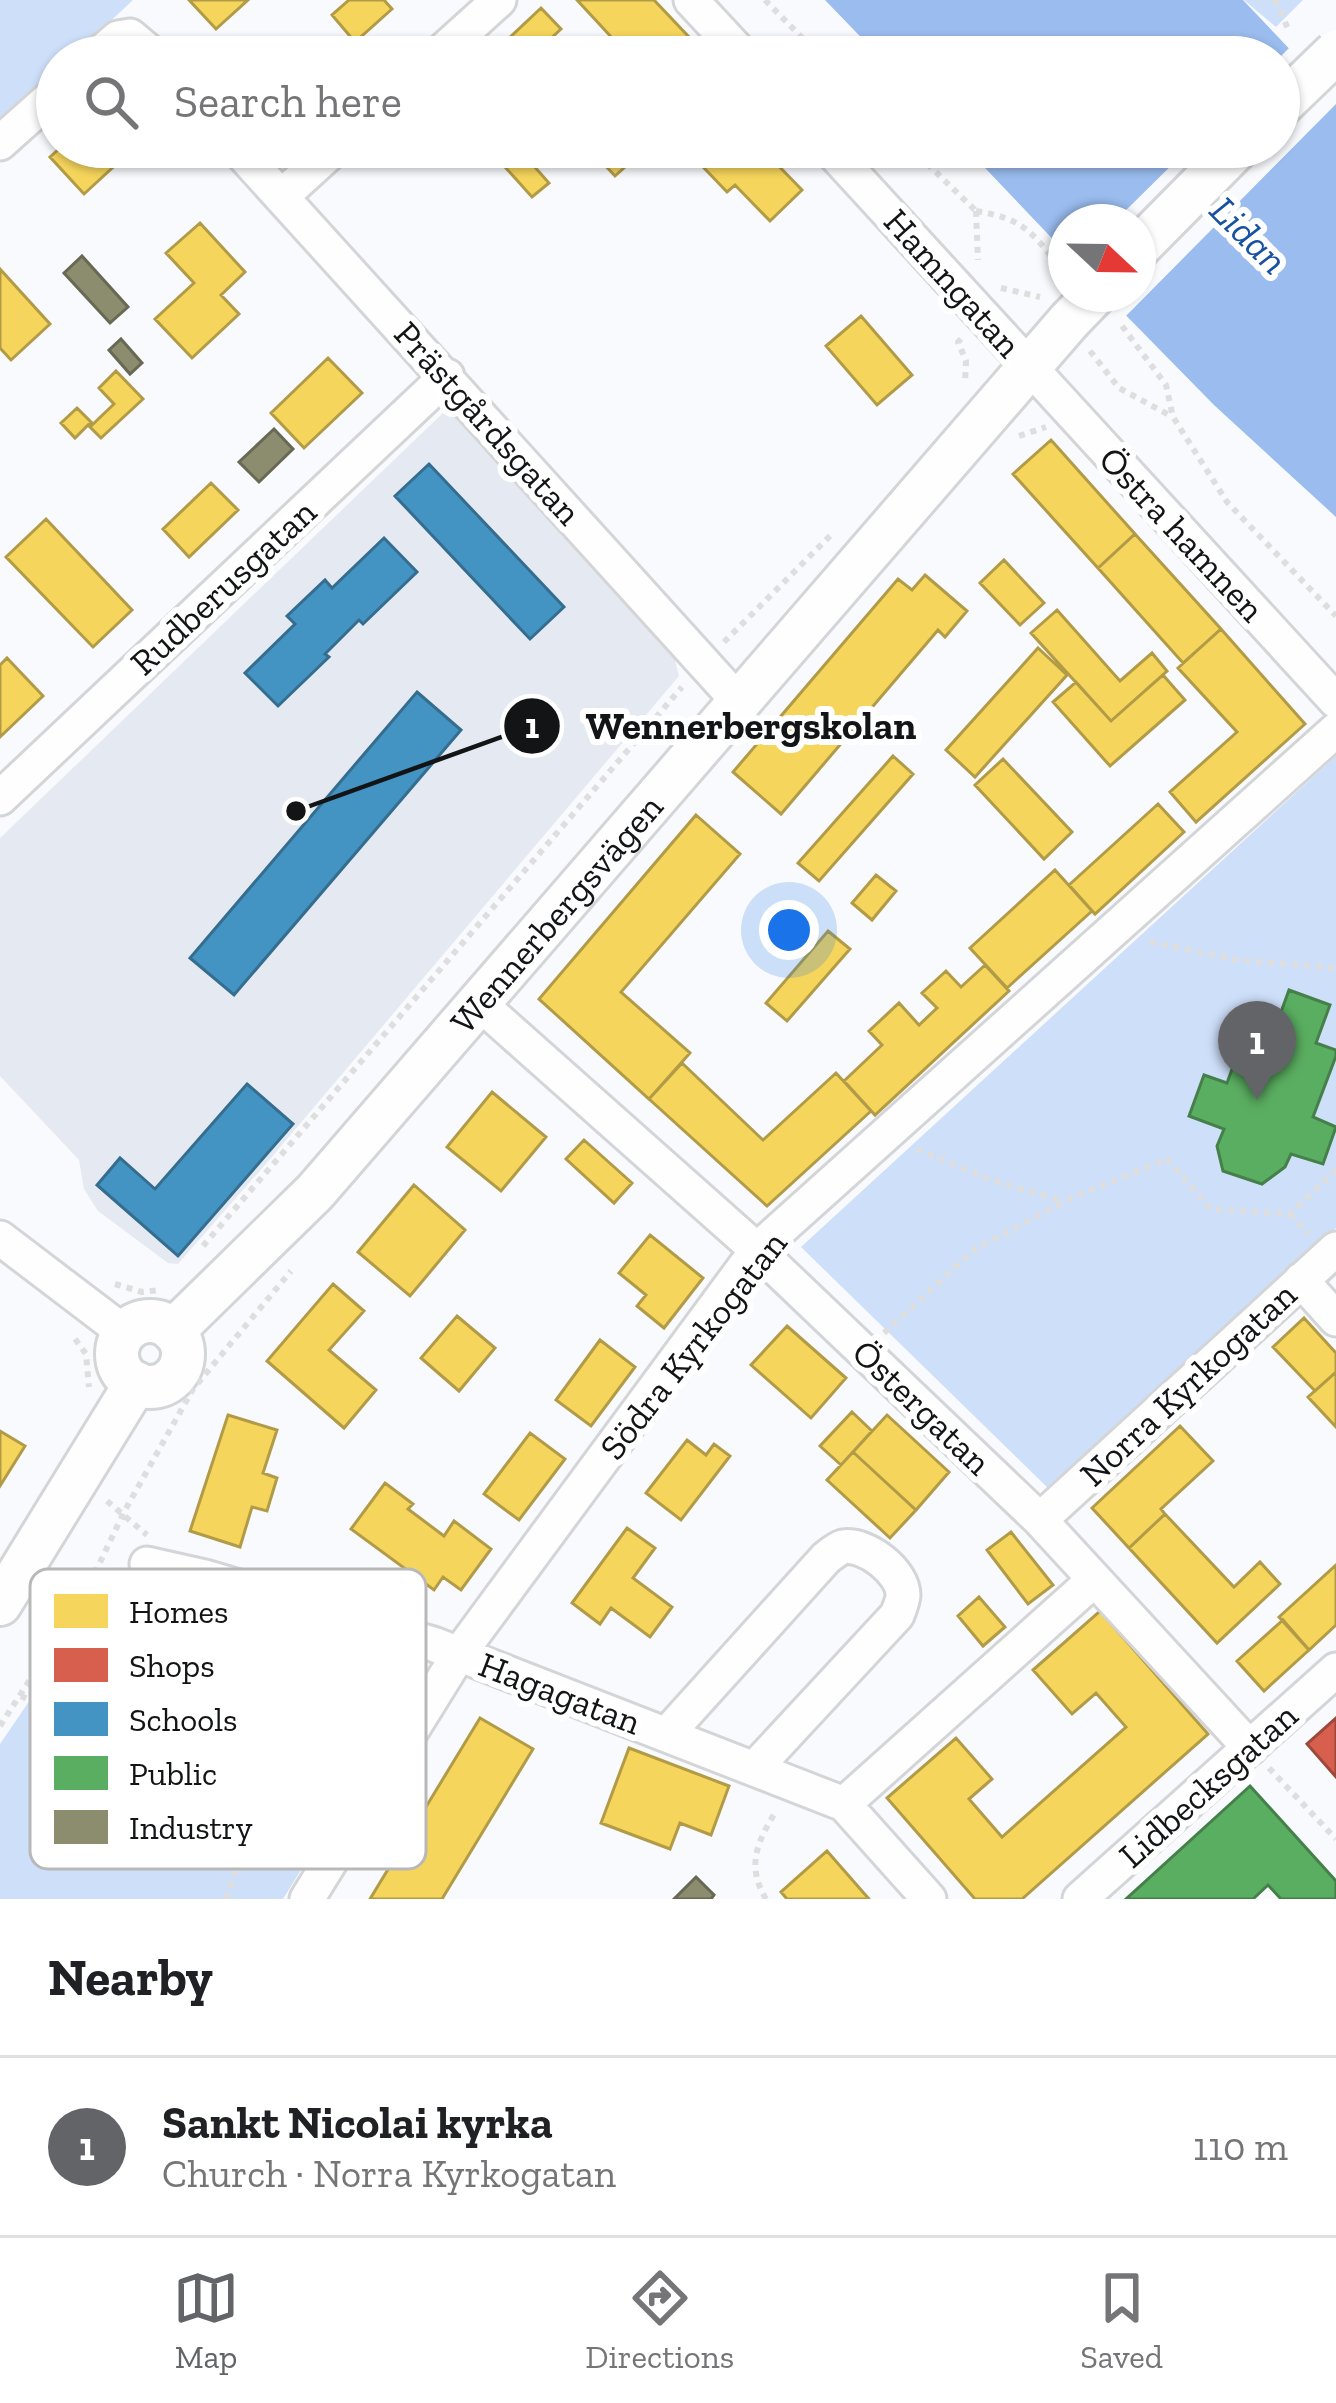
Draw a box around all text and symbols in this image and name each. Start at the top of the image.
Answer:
search box [36,36,1300,168]
icon: search [78,69,144,135]
text: Search here [174,75,402,129]
water label: Lidan [1200,186,1298,284]
street label: Hamngatan [875,200,1031,366]
north arrow [1048,204,1156,312]
street label: Prästgårdsgatan [386,313,591,534]
street label: Östra hamnen [1090,438,1274,630]
street label: Rudberusgatan [121,490,325,684]
callout: Wennerbergskolan [502,688,940,763]
text: Wennerbergskolan [586,702,916,749]
text: 1 [525,704,539,747]
street label: Wennerbergsvägen [441,785,671,1042]
your location [759,900,819,960]
pin: 1 [1218,1001,1296,1100]
street label: Södra Kyrkogatan [591,1222,796,1468]
street label: Norra Kyrkogatan [1071,1273,1305,1495]
street label: Östergatan [844,1330,1000,1484]
legend [30,1569,426,1869]
text: Homes [129,1592,229,1631]
street label: Hagagatan [473,1643,647,1744]
text: Shops [129,1646,215,1685]
street label: Lidbecksgatan [1110,1693,1306,1876]
text: Schools [129,1700,237,1739]
text: Public [129,1754,217,1793]
text: Industry [129,1808,253,1847]
text: Nearby [48,1947,213,2008]
text: Sankt Nicolai kyrka [162,2096,553,2150]
text: 1 [79,2123,95,2170]
text: 110 m [1193,2123,1288,2170]
text: Church · Norra Kyrkogatan [162,2150,616,2197]
tab: Map [173,2265,239,2376]
tab: Directions [585,2265,734,2376]
tab: Saved [1080,2265,1163,2376]

